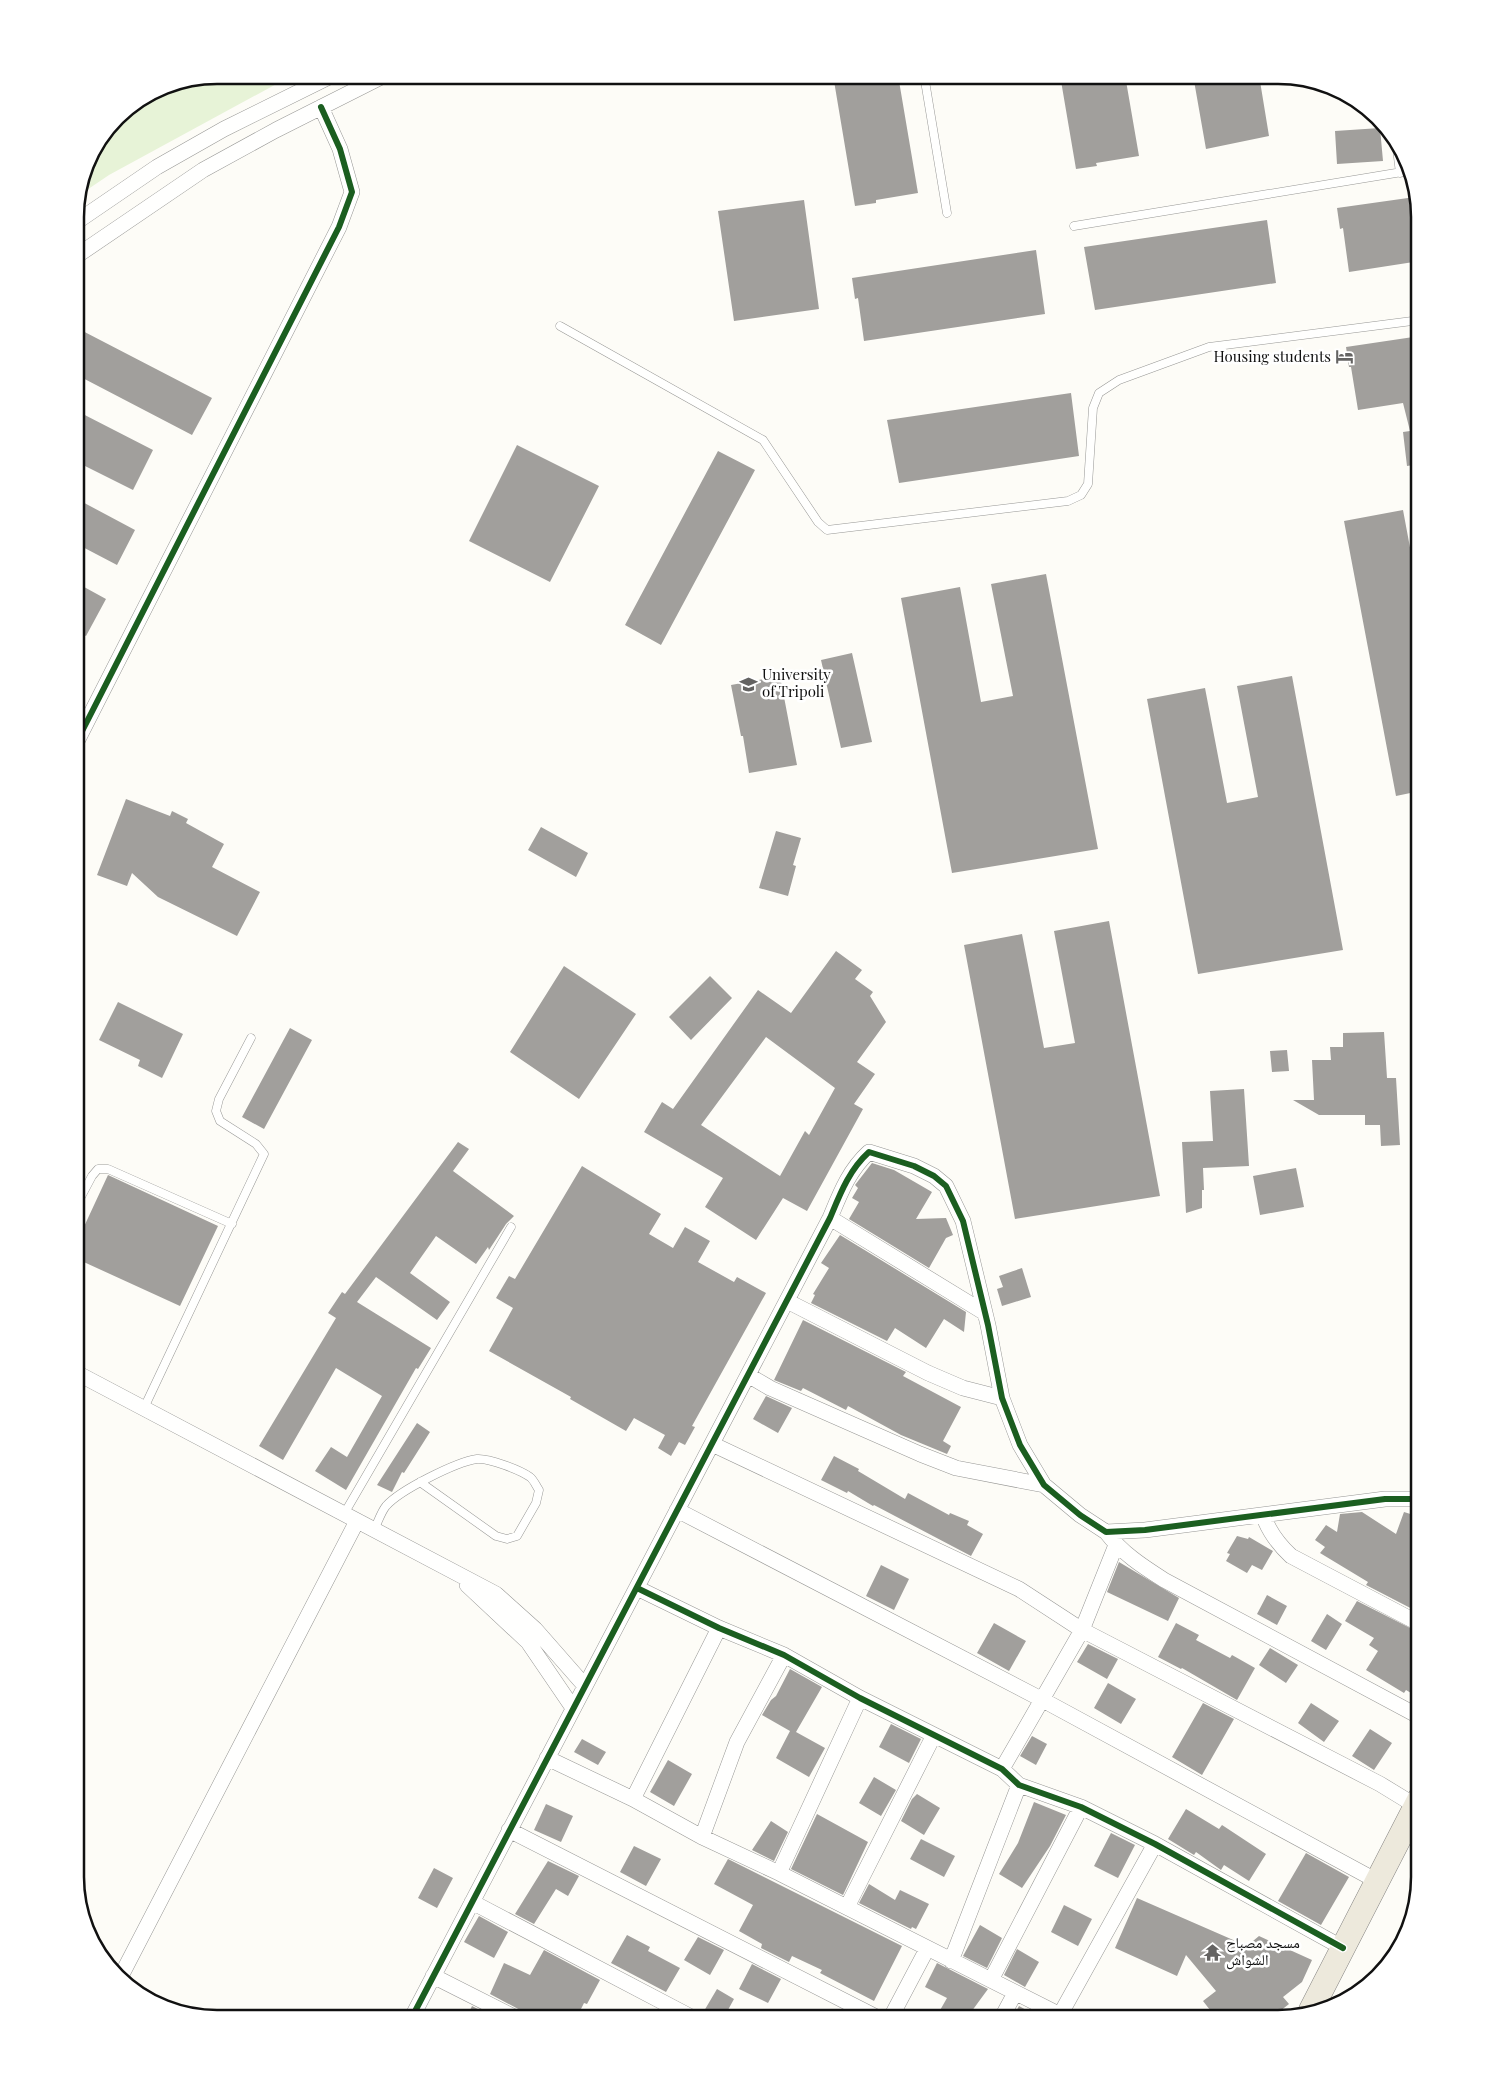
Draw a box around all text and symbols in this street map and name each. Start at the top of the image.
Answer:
place label: Housing students [1213,346,1331,366]
hotel icon: Housing students [1335,347,1355,367]
place label: University of Tripoli [762,664,831,701]
school or university icon: University of Tripoli [738,674,758,694]
place label: مسجد مصباح الشواش [1226,1932,1300,1970]
temple icon: مسجد مصباح الشواش [1202,1942,1222,1962]

